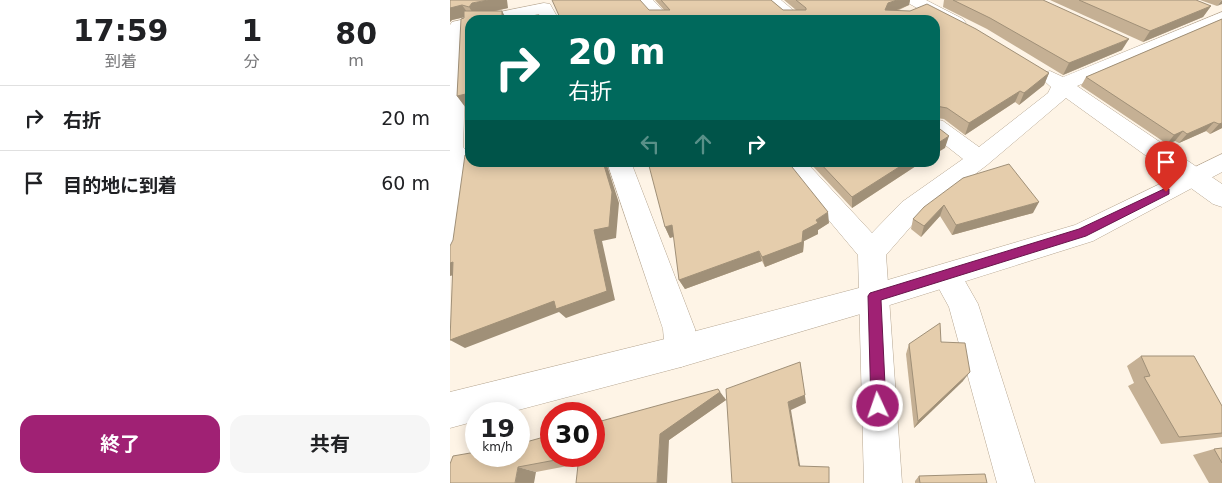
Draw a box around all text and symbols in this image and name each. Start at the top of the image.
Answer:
text: 17:59 [73,13,168,48]
text: 1 [241,13,262,48]
text: 80 [335,16,377,51]
text: 20 m [568,32,665,72]
icon: right [485,35,550,100]
text: m [348,51,364,70]
text: 到着 [105,52,137,71]
text: 分 [244,52,260,71]
text: 右折 [568,79,612,104]
icon: right [20,104,48,132]
text: 20 m [381,107,430,129]
text: 右折 [63,109,101,131]
icon: left [636,130,664,158]
icon: ahead [689,130,717,158]
icon: right [742,130,770,158]
pin [1145,141,1187,192]
icon: arrive [1152,148,1180,176]
icon: arrive [20,169,48,197]
text: 60 m [381,172,430,194]
text: 目的地に到着 [63,174,177,196]
position arrow [851,379,903,431]
speed limit sign: 30 [540,402,605,467]
text: 19 [480,414,515,443]
button: 終了 [20,415,220,473]
button: 共有 [230,415,430,473]
text: km/h [482,440,513,454]

